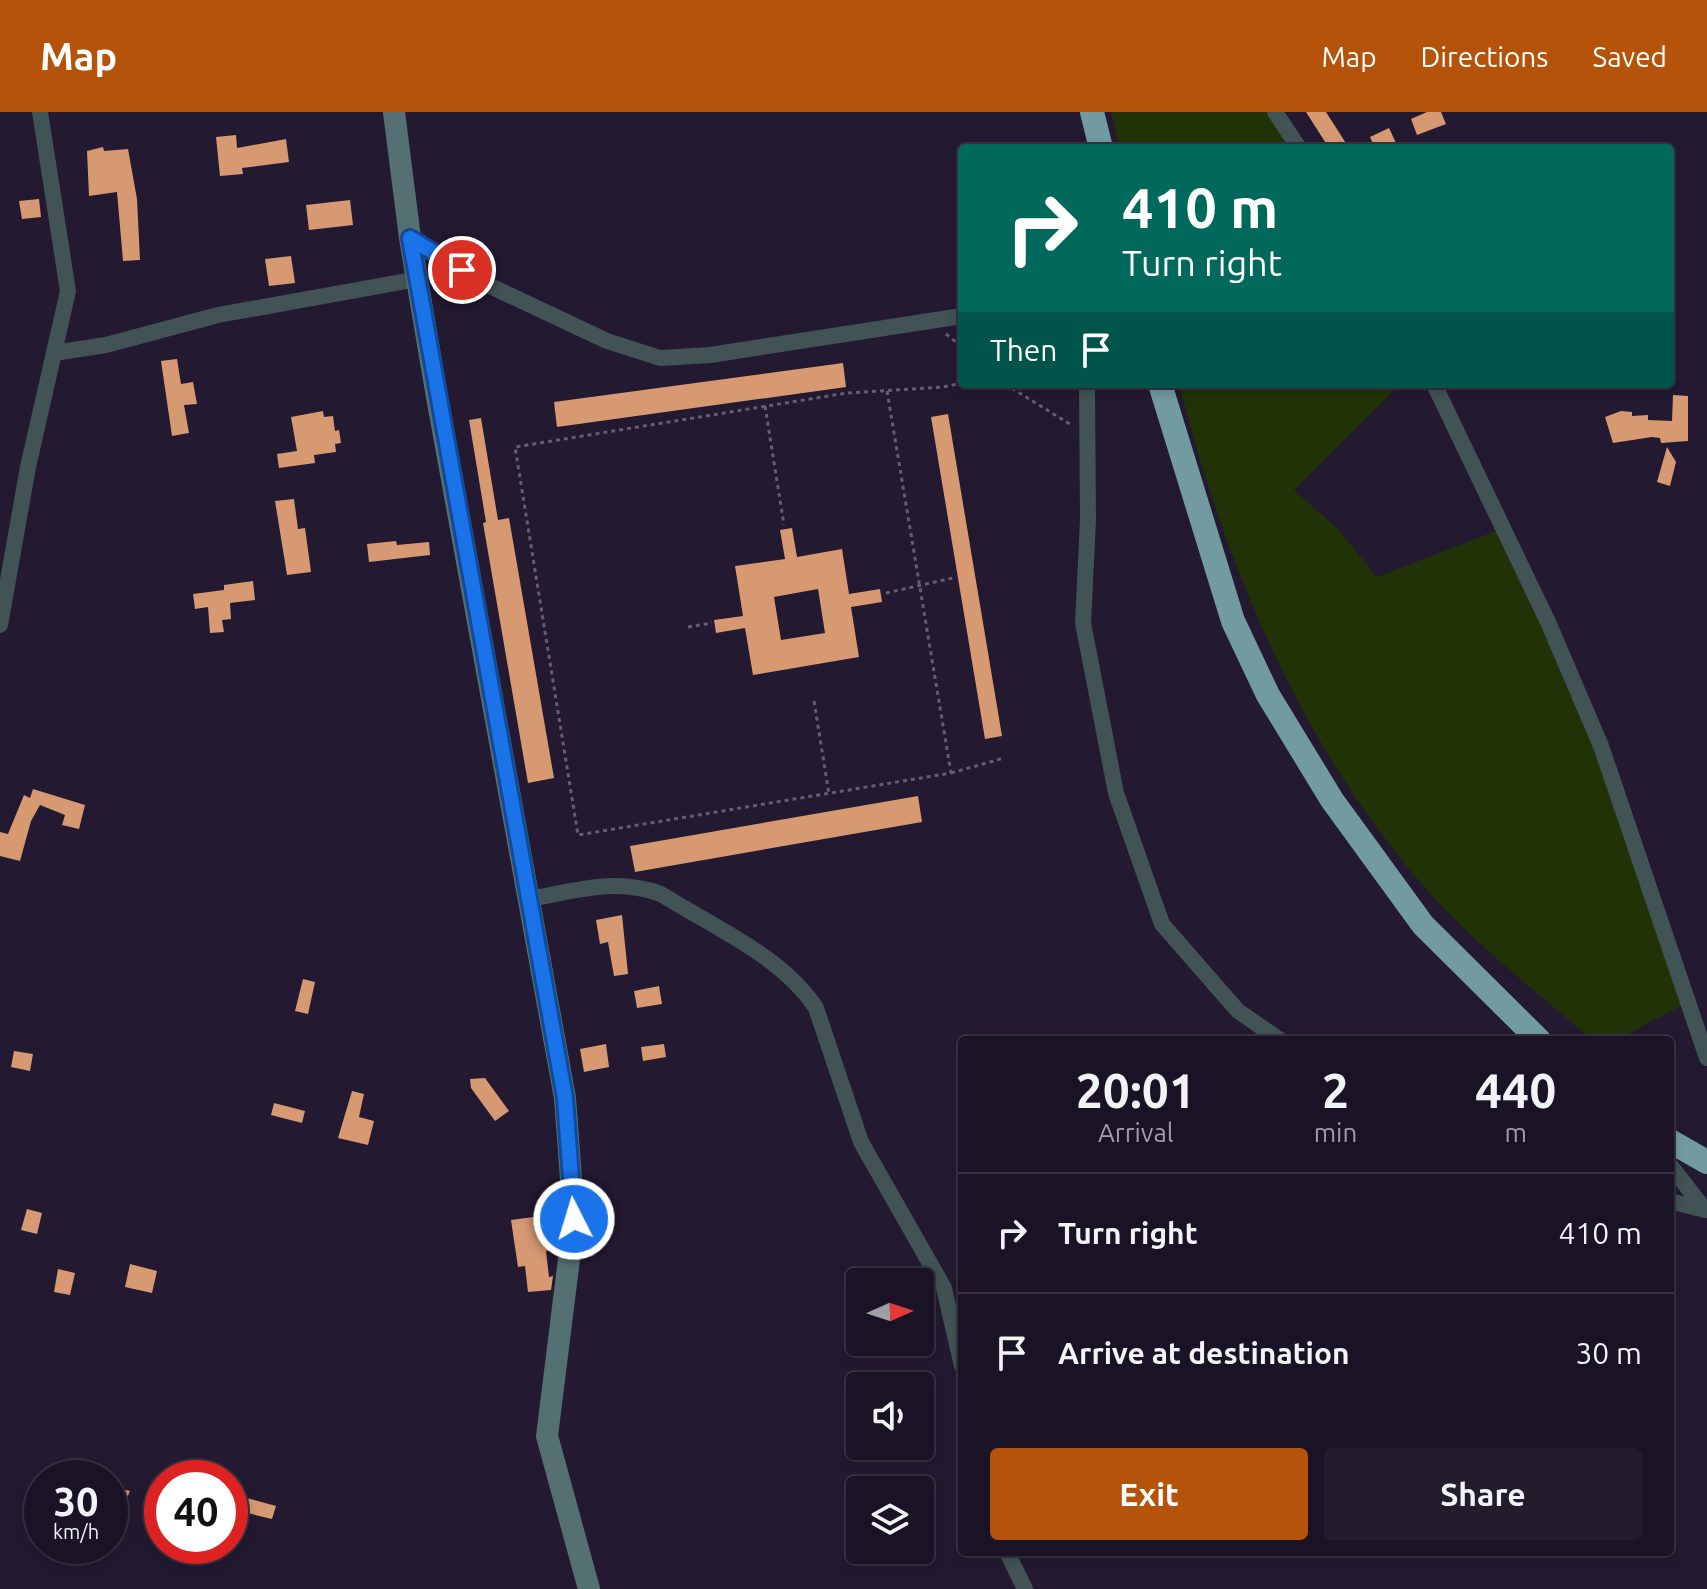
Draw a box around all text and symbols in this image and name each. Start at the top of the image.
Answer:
text: Map [40,35,117,77]
text: Map [1321,41,1377,72]
text: Directions [1421,41,1548,72]
text: Saved [1592,41,1667,72]
icon: right [990,176,1094,280]
text: 410 m [1122,176,1278,239]
pin [428,236,496,304]
text: Turn right [1122,242,1282,283]
icon: arrive [440,248,484,292]
icon: arrive [1074,328,1118,372]
text: Then [990,333,1058,367]
text: 20:01 [1076,1063,1196,1117]
text: 2 [1322,1063,1349,1117]
text: 440 [1475,1063,1556,1117]
text: Arrival [1098,1118,1174,1147]
text: min [1314,1118,1357,1147]
text: m [1504,1118,1527,1147]
position arrow [532,1177,616,1261]
icon: right [990,1211,1034,1255]
text: Turn right [1058,1216,1198,1250]
text: 410 m [1558,1216,1642,1250]
north arrow [846,1268,934,1356]
map controls [846,1268,934,1564]
icon: arrive [990,1331,1034,1375]
text: Arrive at destination [1058,1336,1350,1370]
text: 30 m [1575,1336,1642,1370]
button: sound [846,1372,934,1460]
button: Exit [990,1448,1308,1540]
button: Share [1324,1448,1642,1540]
speed limit sign: 40 [144,1460,248,1564]
button: layers [846,1476,934,1564]
text: 30 [53,1479,99,1524]
text: km/h [53,1520,99,1543]

